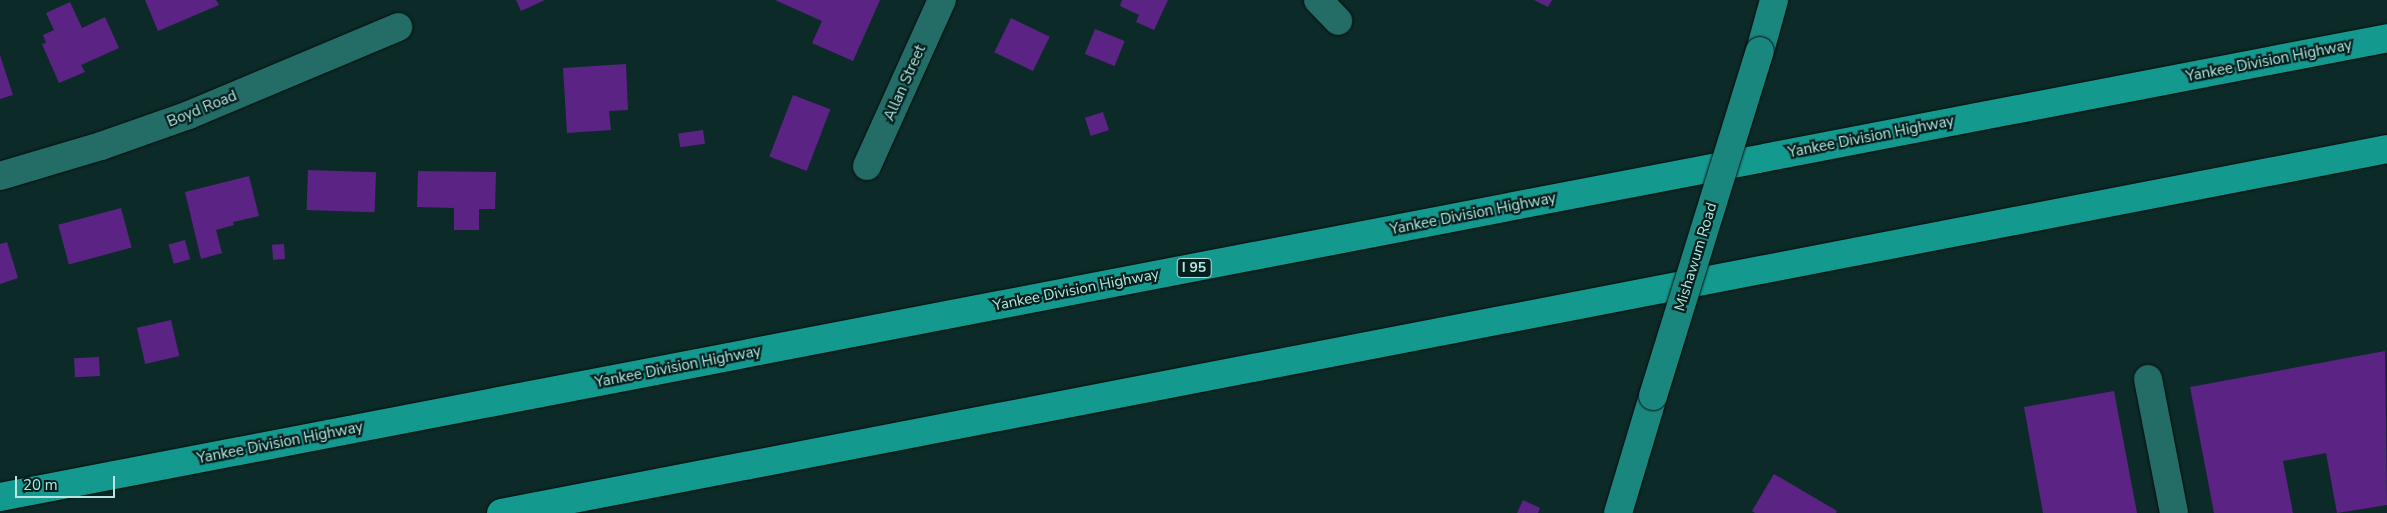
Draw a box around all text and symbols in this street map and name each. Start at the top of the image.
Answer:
street label: Yankee Division Highway [2184,36,2354,86]
street label: Allan Street [880,42,930,124]
street label: Boyd Road [165,87,239,131]
street label: Yankee Division Highway [1786,112,1956,162]
street label: Yankee Division Highway [1388,189,1558,239]
street label: Mishawum Road [1671,201,1721,313]
road number: I 95 [1176,256,1212,280]
street label: Yankee Division Highway [991,265,1161,315]
street label: Yankee Division Highway [593,342,763,392]
street label: Yankee Division Highway [195,418,365,468]
scale bar [18,466,118,498]
text: 20 m [23,475,58,495]

